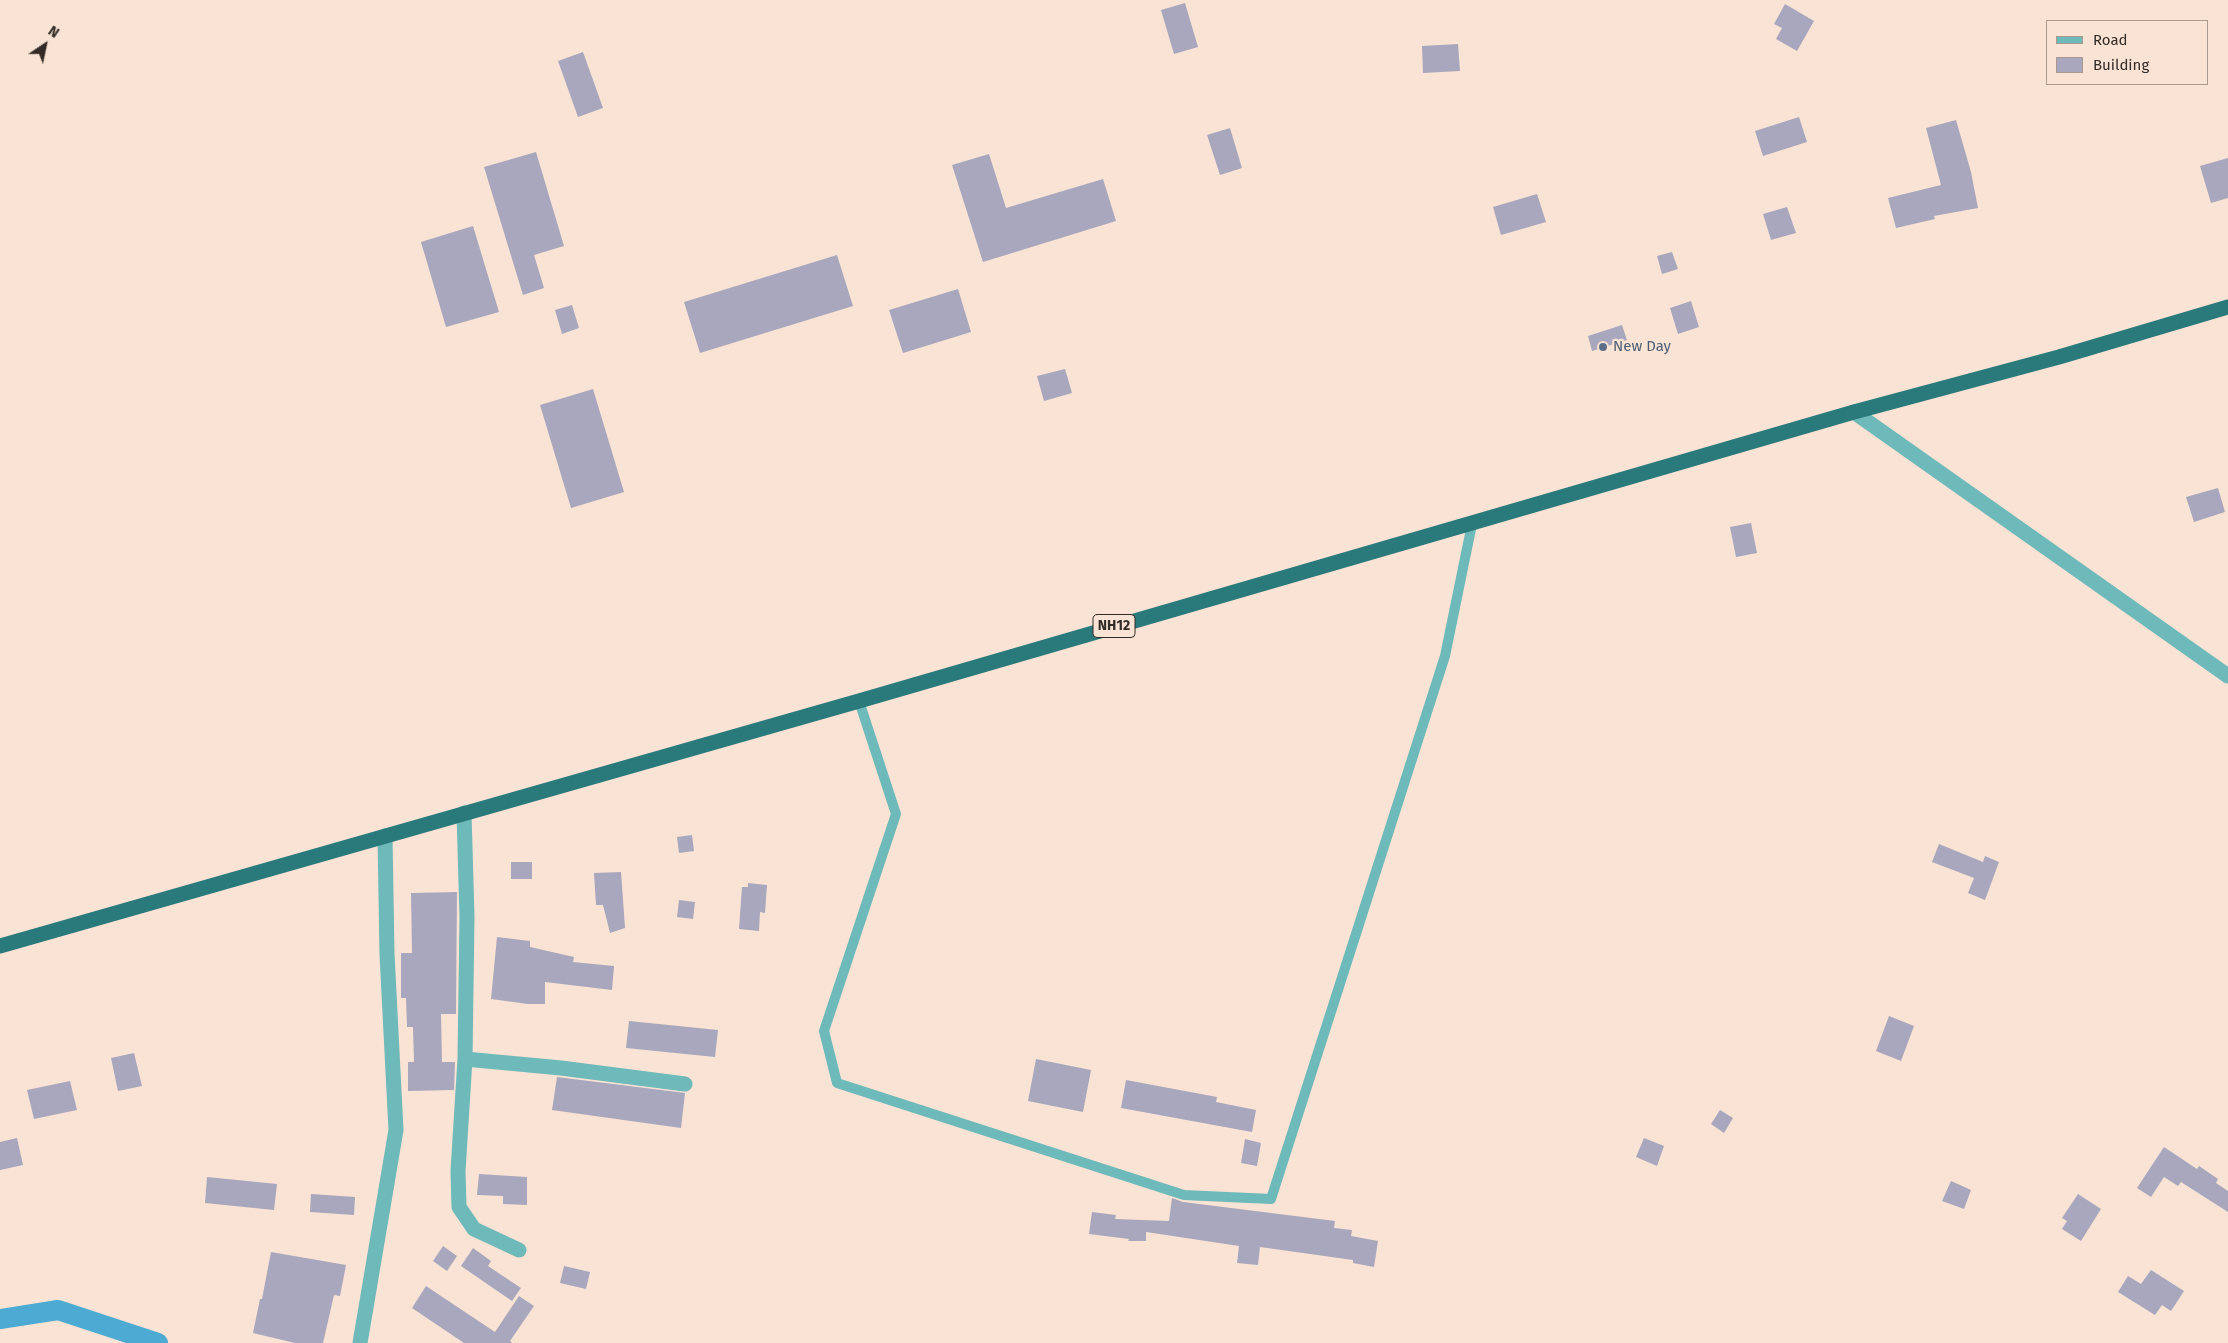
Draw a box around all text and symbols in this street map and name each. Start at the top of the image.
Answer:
north arrow [20,20,70,70]
legend [2046,20,2208,85]
text: N [45,22,62,42]
text: Road [2093,31,2128,49]
text: Building [2093,56,2149,74]
place label: New Day [1613,338,1671,356]
marker: New Day [1597,341,1609,353]
road number: NH12 [1093,614,1135,638]

